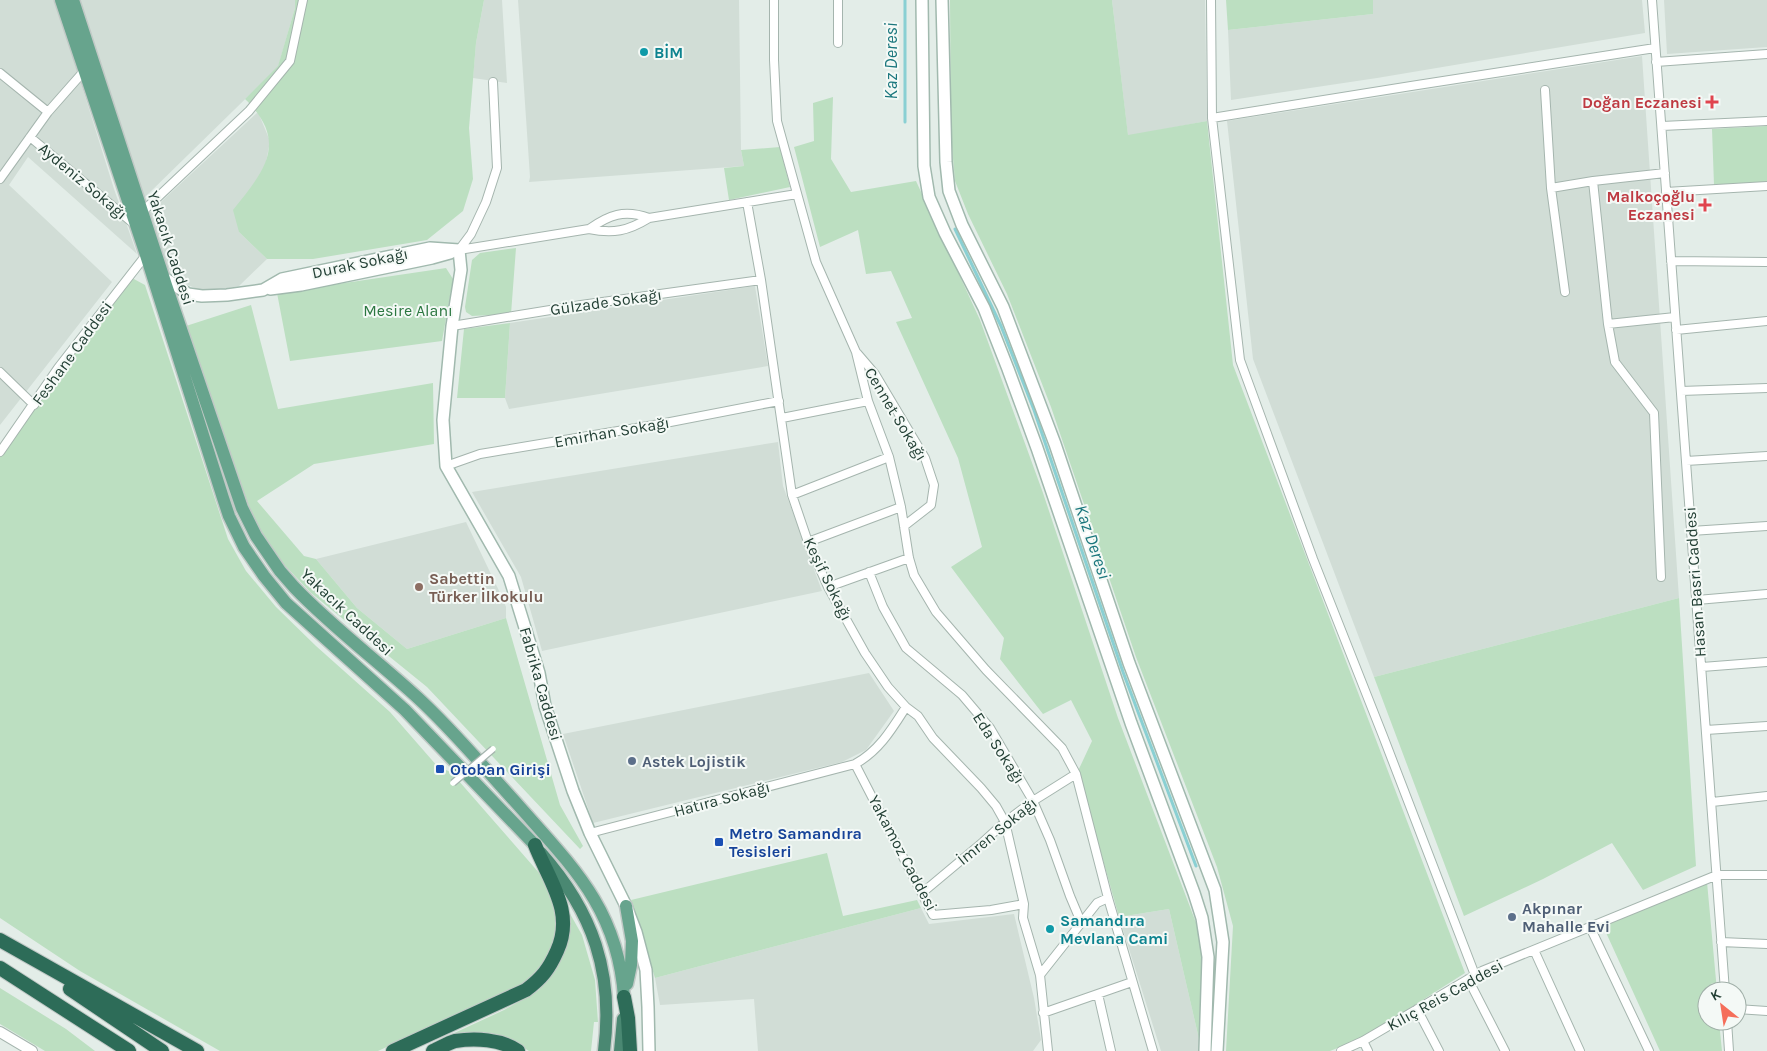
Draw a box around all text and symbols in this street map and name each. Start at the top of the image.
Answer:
water label: Kaz Deresi [880,22,902,100]
place label: BİM [654,43,683,62]
marker: BİM [638,46,650,58]
place label: Doğan Eczanesi [1582,93,1702,112]
marker: Doğan Eczanesi [1706,96,1718,108]
street label: Aydeniz Sokağı [35,138,131,224]
place label: Malkoçoğlu Eczanesi [1607,187,1695,224]
street label: Yakacık Caddesi [144,188,198,308]
marker: Malkoçoğlu Eczanesi [1699,199,1711,211]
street label: Durak Sokağı [310,244,410,282]
street label: Gülzade Sokağı [549,285,663,319]
street label: Feshane Caddesi [28,297,116,409]
park label: Mesire Alanı [363,301,453,320]
street label: Cennet Sokağı [861,364,931,464]
street label: Emirhan Sokağı [553,413,671,451]
water label: Kaz Deresi [1070,502,1116,582]
street label: Hasan Basri Caddesi [1680,506,1710,658]
street label: Keşif Sokağı [800,534,856,624]
street label: Yakacık Caddesi [297,564,397,660]
place label: Sabettin Türker İlkokulu [429,569,543,606]
marker: Sabettin Türker İlkokulu [413,581,425,593]
street label: Fabrika Caddesi [516,625,566,743]
street label: Eda Sokağı [969,709,1029,787]
place label: Astek Lojistik [642,752,746,771]
marker: Astek Lojistik [626,755,638,767]
place label: Otoban Girişi [450,760,551,779]
marker: Otoban Girişi [434,763,446,775]
street label: Hatıra Sokağı [672,777,772,821]
street label: Yakamoz Caddesi [864,792,942,914]
street label: İmren Sokağı [953,793,1041,869]
place label: Metro Samandıra Tesisleri [729,824,862,861]
marker: Metro Samandıra Tesisleri [713,836,725,848]
place label: Akpınar Mahalle Evi [1522,899,1610,936]
place label: Samandıra Mevlana Cami [1060,911,1168,948]
marker: Akpınar Mahalle Evi [1506,911,1518,923]
marker: Samandıra Mevlana Cami [1044,923,1056,935]
street label: Kılıç Reis Caddesi [1384,955,1506,1035]
north arrow [1697,981,1747,1031]
text: K [1708,985,1725,1005]

